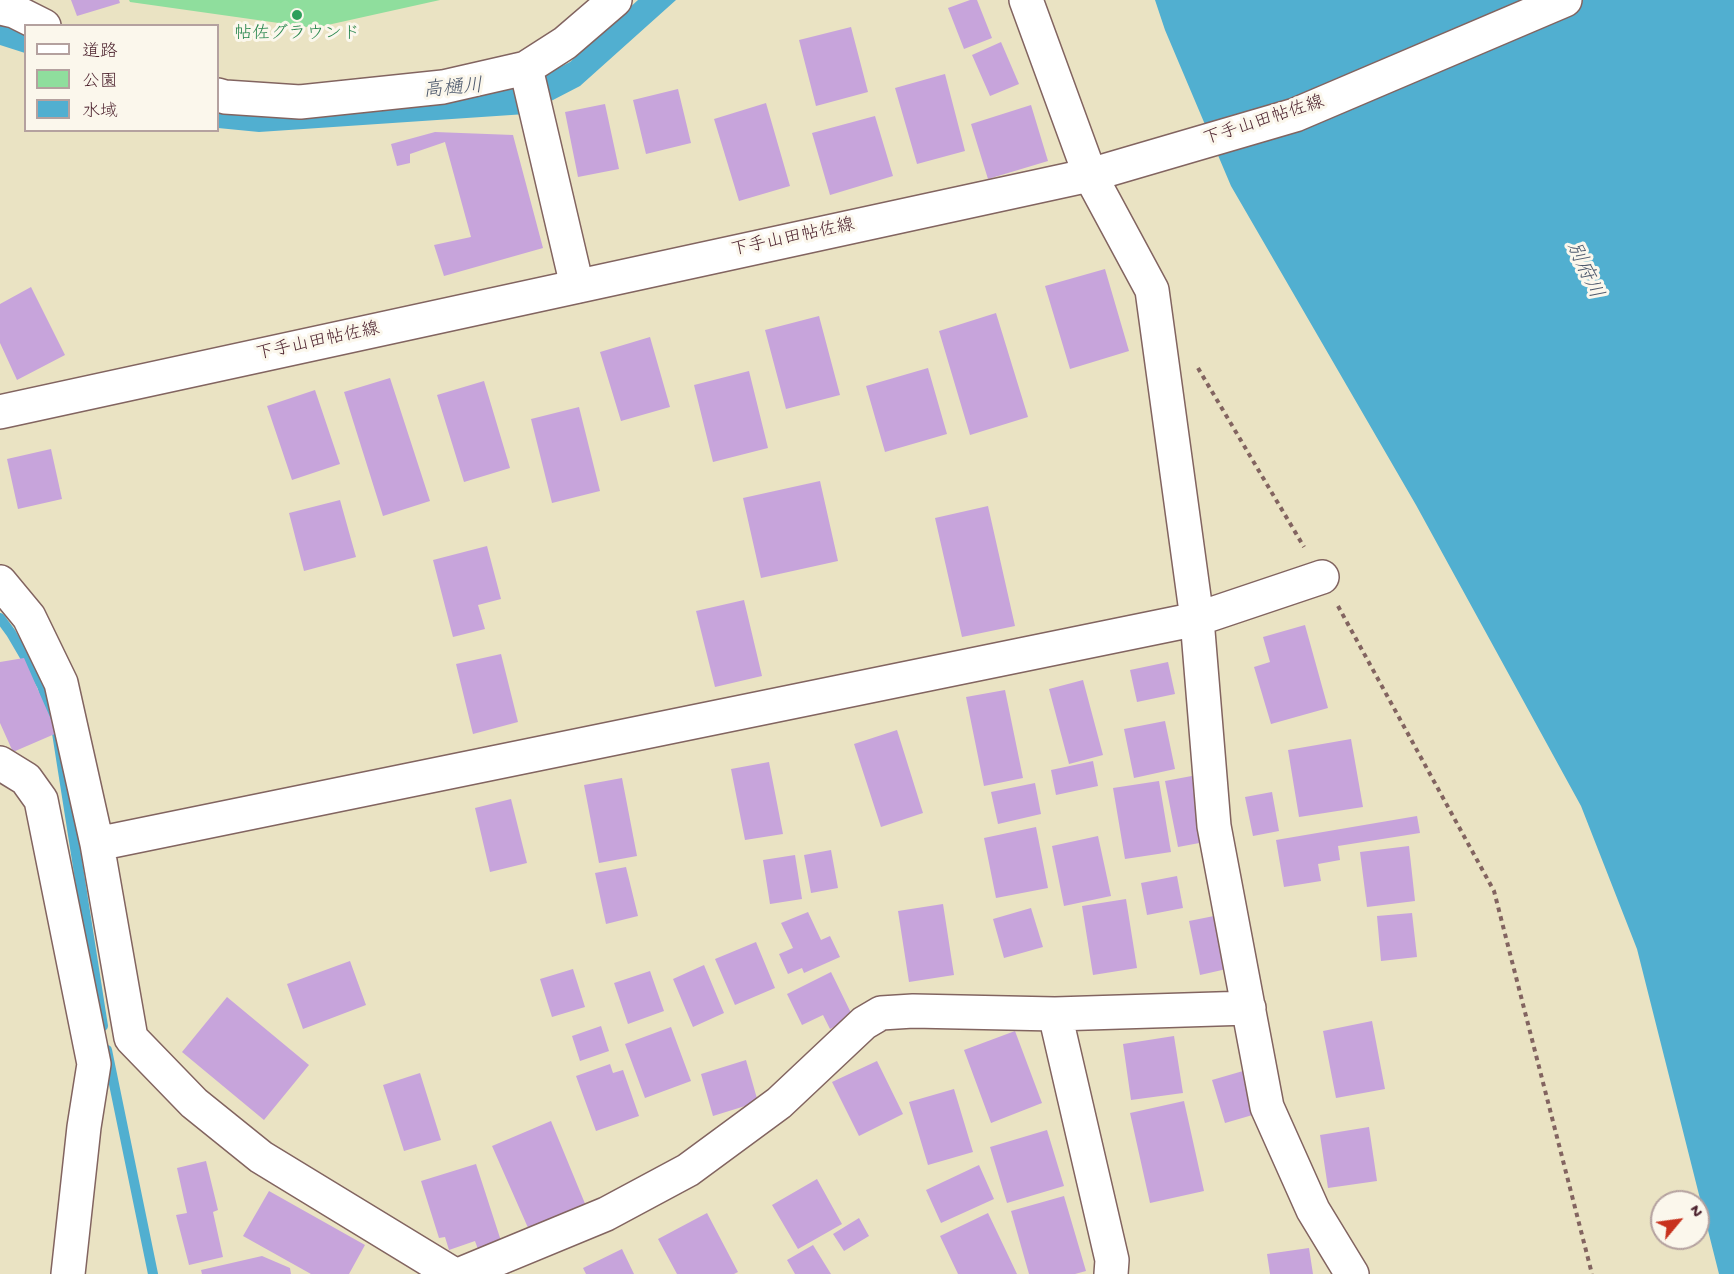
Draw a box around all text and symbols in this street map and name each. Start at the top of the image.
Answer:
marker: 帖佐グラウンド [290,8,304,22]
legend [24,24,219,132]
place label: 帖佐グラウンド [234,24,360,46]
text: 道路 [82,42,118,63]
text: 公園 [82,72,118,93]
water label: 高樋川 [422,75,484,105]
street label: 下手山田帖佐線 [1201,92,1327,152]
text: 水域 [82,102,118,123]
street label: 下手山田帖佐線 [729,215,857,263]
water label: 別府川 [1559,239,1607,303]
street label: 下手山田帖佐線 [254,319,382,367]
north arrow [1650,1190,1710,1250]
text: N [1684,1203,1705,1221]

